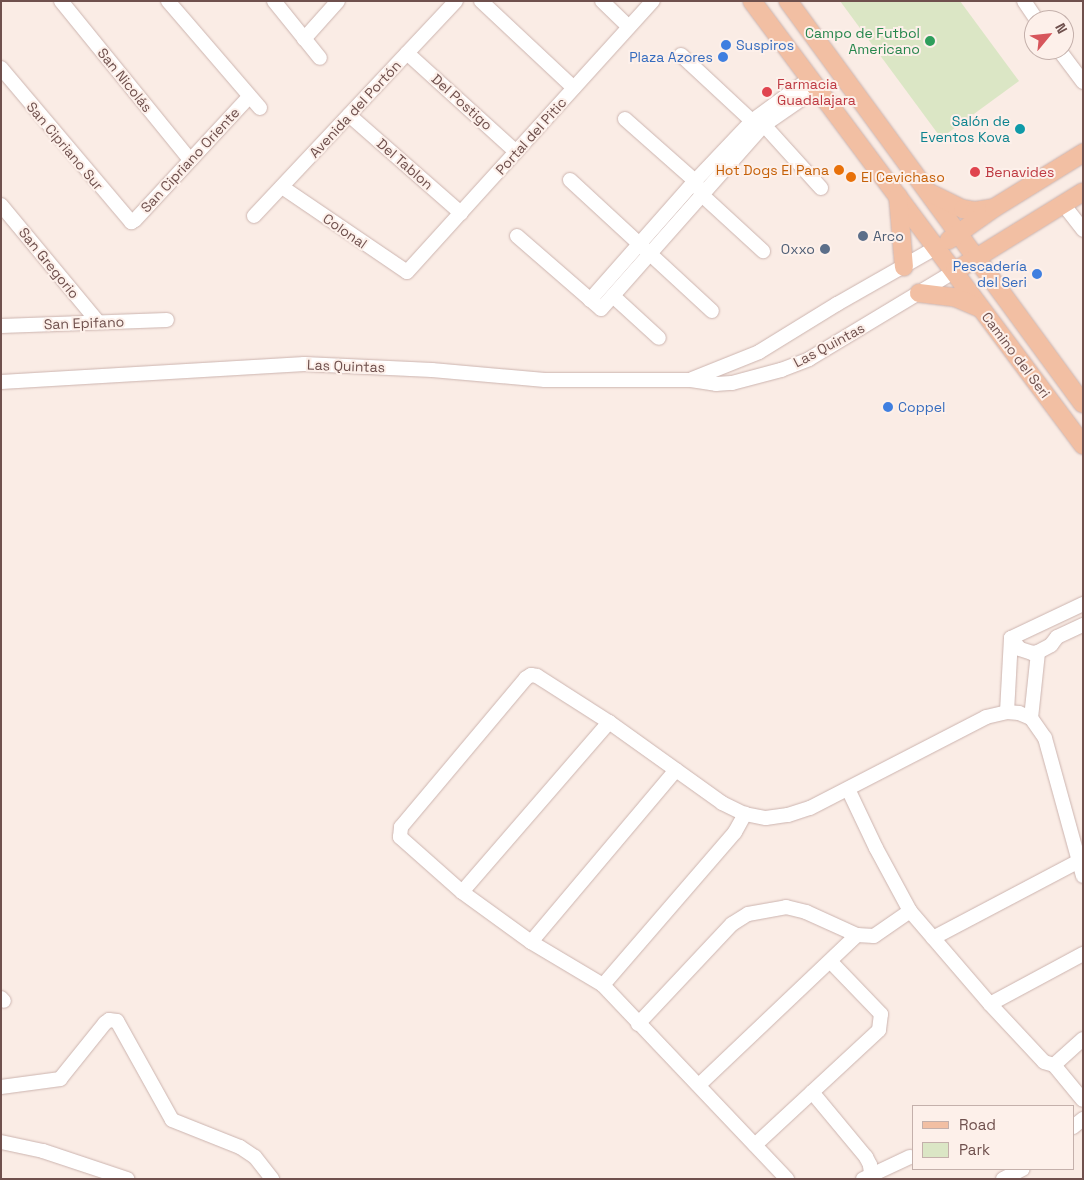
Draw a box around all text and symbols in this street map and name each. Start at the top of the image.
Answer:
north arrow [1024,10,1074,60]
text: N [1051,20,1072,37]
place label: Campo de Futbol Americano [805,25,920,58]
marker: Campo de Futbol Americano [924,35,936,47]
place label: Suspiros [736,37,794,53]
marker: Suspiros [720,39,732,51]
street label: San Nicolás [94,45,156,115]
place label: Plaza Azores [629,49,713,65]
marker: Plaza Azores [717,51,729,63]
street label: Avenida del Portón [306,57,404,161]
street label: Del Postigo [428,70,496,134]
place label: Farmacia Guadalajara [777,76,856,108]
marker: Farmacia Guadalajara [761,86,773,98]
street label: Portal del Pitic [492,94,570,178]
street label: San Cipriano Sur [23,98,107,194]
street label: San Cipriano Oriente [137,104,243,216]
place label: Salón de Eventos Kova [920,113,1010,146]
marker: Salón de Eventos Kova [1014,123,1026,135]
street label: Del Tablon [373,135,437,193]
place label: Hot Dogs El Pana [716,162,829,178]
marker: Hot Dogs El Pana [833,164,845,176]
place label: Benavides [985,164,1054,180]
marker: Benavides [969,166,981,178]
place label: El Cevichaso [861,169,945,185]
marker: El Cevichaso [845,171,857,183]
street label: Colonal [320,210,370,252]
street label: San Gregorio [15,224,83,302]
place label: Arco [873,228,904,244]
marker: Arco [857,230,869,242]
place label: Oxxo [781,241,815,257]
marker: Oxxo [819,243,831,255]
place label: Pescadería del Seri [953,258,1027,290]
marker: Pescadería del Seri [1031,268,1043,280]
street label: Camino del Seri [978,309,1054,401]
street label: San Epifano [43,313,125,333]
street label: Las Quintas [791,319,867,371]
street label: Las Quintas [307,356,385,376]
place label: Coppel [898,399,945,415]
marker: Coppel [882,401,894,413]
legend [912,1105,1074,1170]
text: Road [959,1115,996,1134]
text: Park [959,1140,990,1159]

